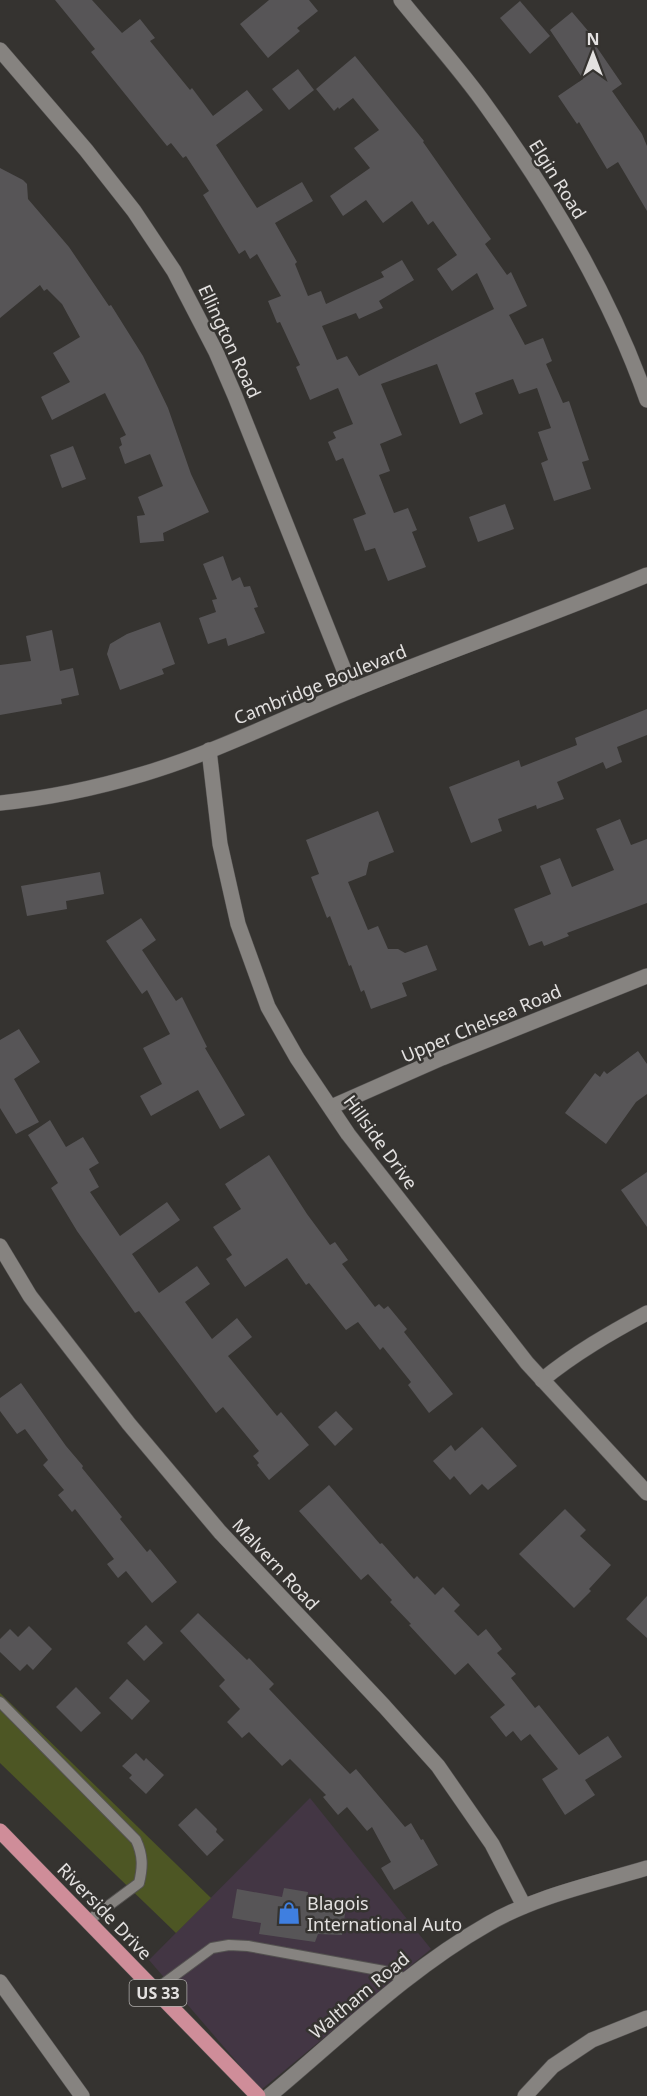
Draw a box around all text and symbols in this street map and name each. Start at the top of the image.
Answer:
north arrow [563,24,623,84]
text: N [586,28,600,50]
street label: Elgin Road [524,135,592,223]
street label: Ellington Road [193,280,267,402]
street label: Cambridge Boulevard [230,638,410,730]
street label: Upper Chelsea Road [397,978,565,1068]
street label: Hillside Drive [339,1090,423,1194]
street label: Malvern Road [227,1513,325,1615]
street label: Riverside Drive [53,1857,157,1965]
place label: Blagois International Auto [307,1891,462,1936]
shop icon: Blagois International Auto [276,1900,302,1926]
street label: Waltham Road [304,1946,414,2044]
road number: US 33 [130,1980,186,2006]

